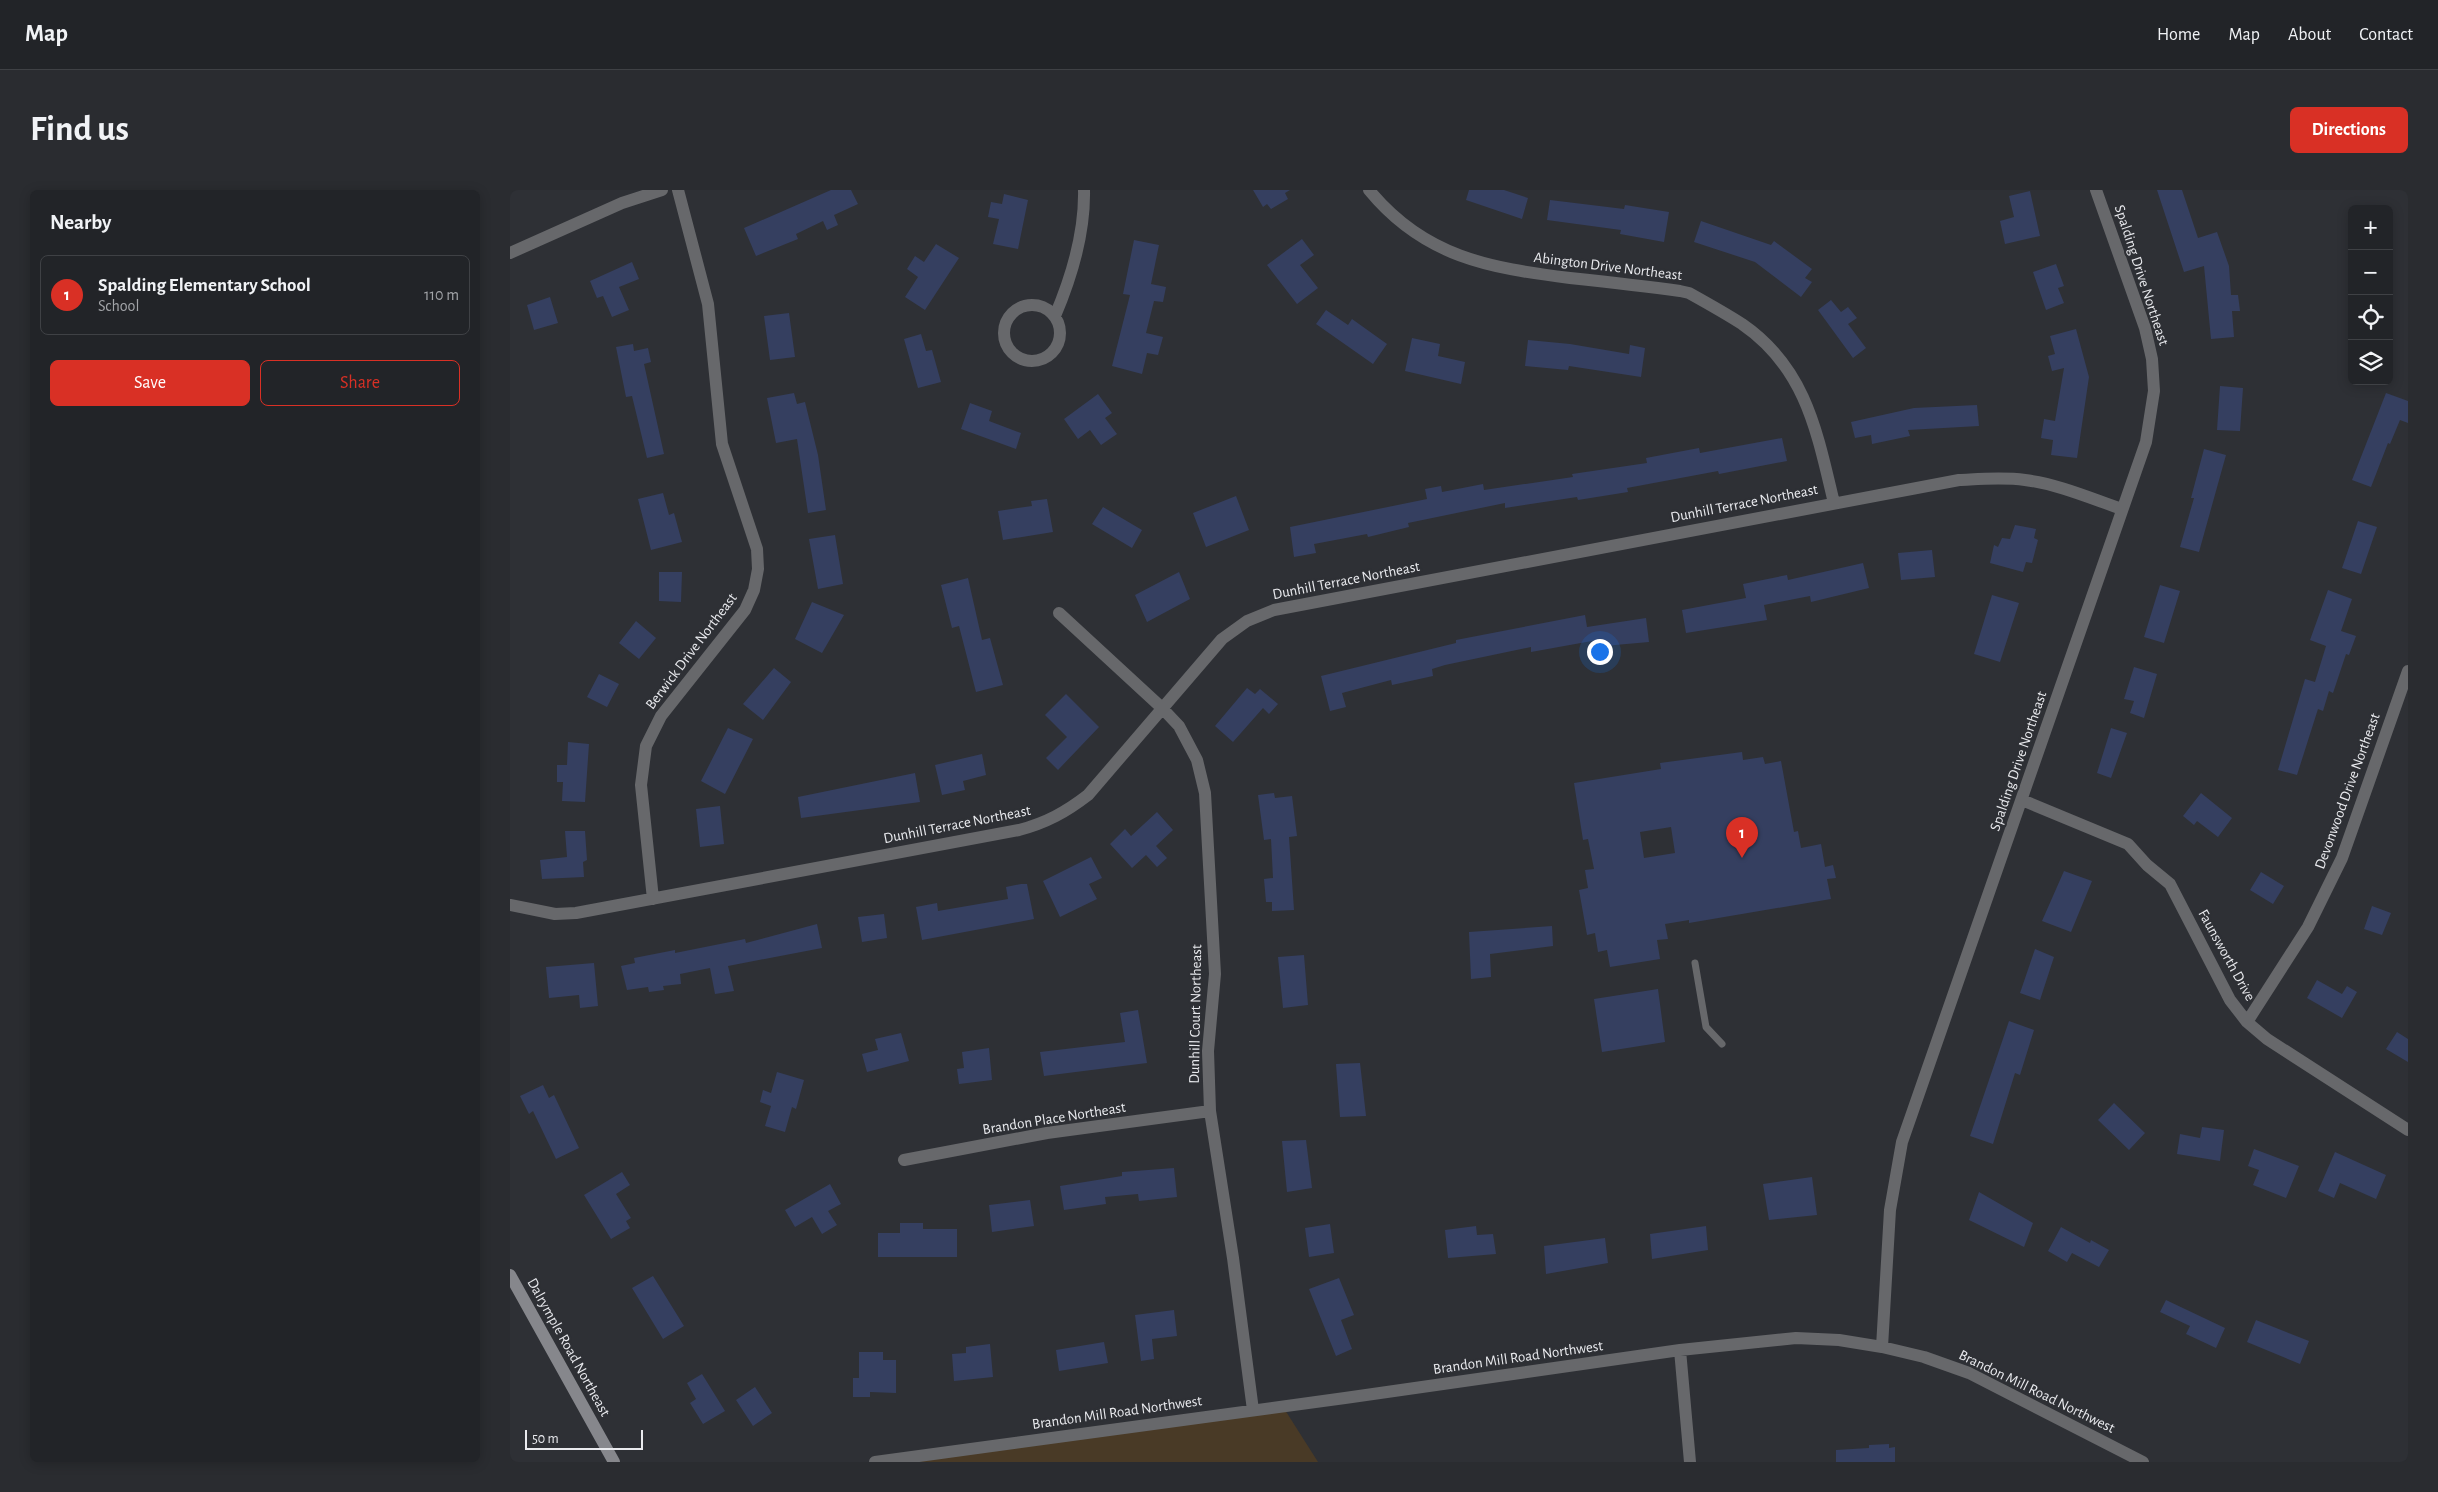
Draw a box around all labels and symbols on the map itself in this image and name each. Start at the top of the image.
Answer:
street label: Spalding Drive Northeast [2112,203,2171,347]
street label: Abington Drive Northeast [1533,250,1683,283]
street label: Dunhill Terrace Northeast [1669,482,1819,525]
street label: Dunhill Terrace Northeast [1271,559,1421,602]
street label: Berwick Drive Northeast [643,590,740,712]
your location [1587,639,1613,665]
street label: Spalding Drive Northeast [1987,689,2050,833]
street label: Devonwood Drive Northeast [2312,711,2383,871]
street label: Dunhill Terrace Northeast [882,803,1032,846]
pin: 1 [1726,817,1758,858]
street label: Faunsworth Drive [2195,907,2258,1004]
street label: Dunhill Court Northeast [1187,944,1204,1084]
street label: Brandon Place Northeast [981,1100,1127,1137]
street label: Dalrymple Road Northeast [524,1276,613,1419]
street label: Brandon Mill Road Northwest [1432,1338,1604,1377]
street label: Brandon Mill Road Northwest [1956,1347,2117,1436]
street label: Brandon Mill Road Northwest [1031,1393,1203,1432]
scale bar [525,1427,642,1450]

